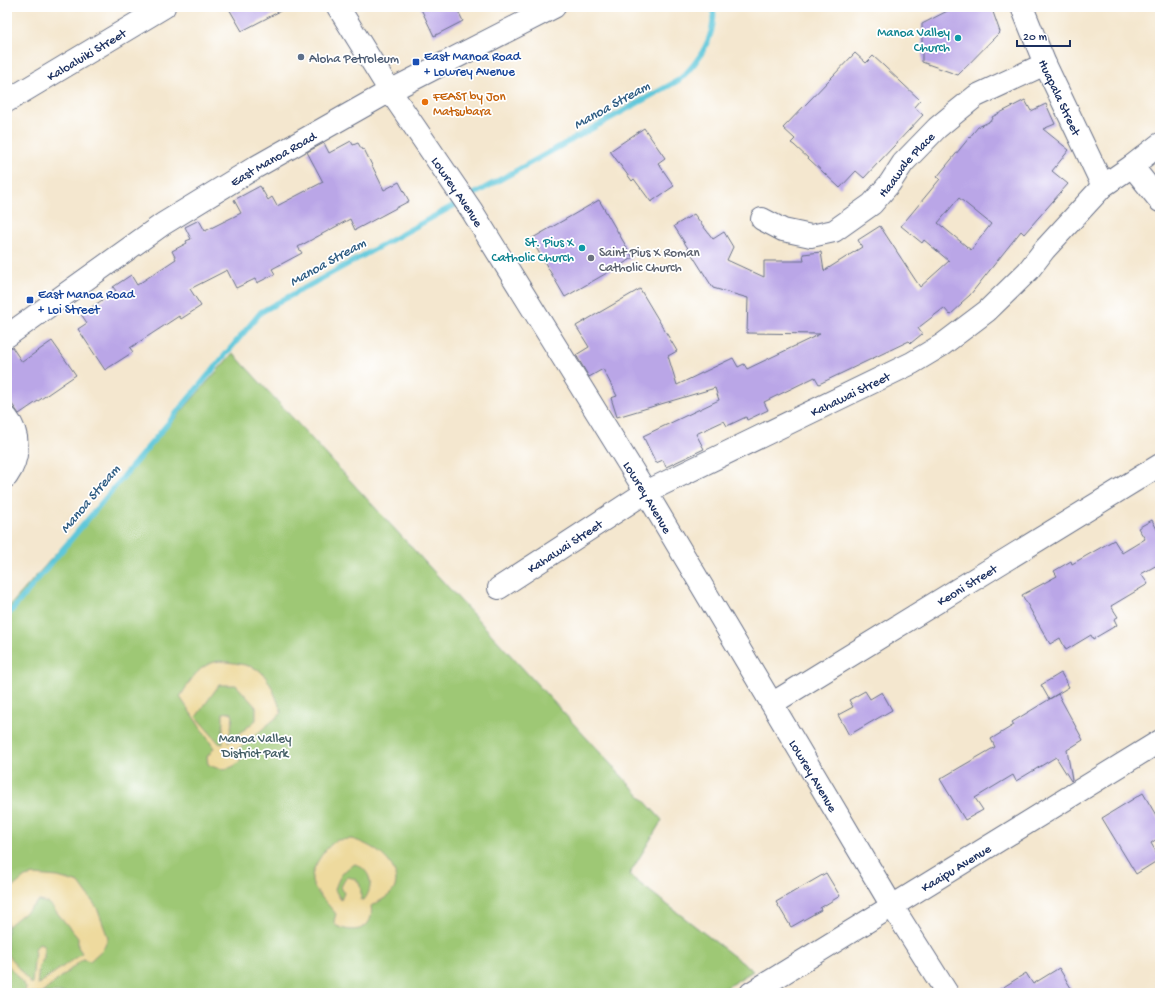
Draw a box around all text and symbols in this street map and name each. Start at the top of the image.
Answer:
scale bar [1017,22,1070,48]
street label: Kaloaluiki Street [45,26,131,85]
place label: Manoa Valley Church [877,26,951,56]
text: 20 m [1023,31,1048,45]
marker: Manoa Valley Church [953,33,963,43]
place label: East Manoa Road + Lowrey Avenue [424,50,522,80]
marker: Aloha Petroleum [296,52,306,62]
place label: Aloha Petroleum [309,52,399,67]
marker: East Manoa Road + Lowrey Avenue [411,57,421,67]
street label: Huapala Street [1034,58,1084,140]
water label: Manoa Stream [571,78,653,134]
place label: FEAST by Jon Matsubara [432,90,507,120]
marker: FEAST by Jon Matsubara [420,97,430,107]
street label: East Manoa Road [228,129,320,191]
street label: Haawale Place [876,130,939,201]
street label: Lowrey Avenue [427,155,485,231]
water label: Manoa Stream [287,235,369,291]
place label: St. Pius X Catholic Church [491,236,575,266]
marker: St. Pius X Catholic Church [577,243,587,253]
place label: Saint Pius X Roman Catholic Church [599,246,701,276]
marker: Saint Pius X Roman Catholic Church [586,253,596,263]
place label: East Manoa Road + Loi Street [38,288,136,318]
marker: East Manoa Road + Loi Street [25,295,35,305]
street label: Kahawai Street [809,369,895,421]
street label: Lowrey Avenue [619,459,674,537]
water label: Manoa Stream [57,462,125,537]
street label: Kahawai Street [525,517,607,577]
street label: Keoni Street [935,561,1002,610]
park label: Manoa Valley District Park [219,732,292,762]
street label: Lowrey Avenue [785,738,840,816]
street label: Kaaipu Avenue [919,842,995,896]

